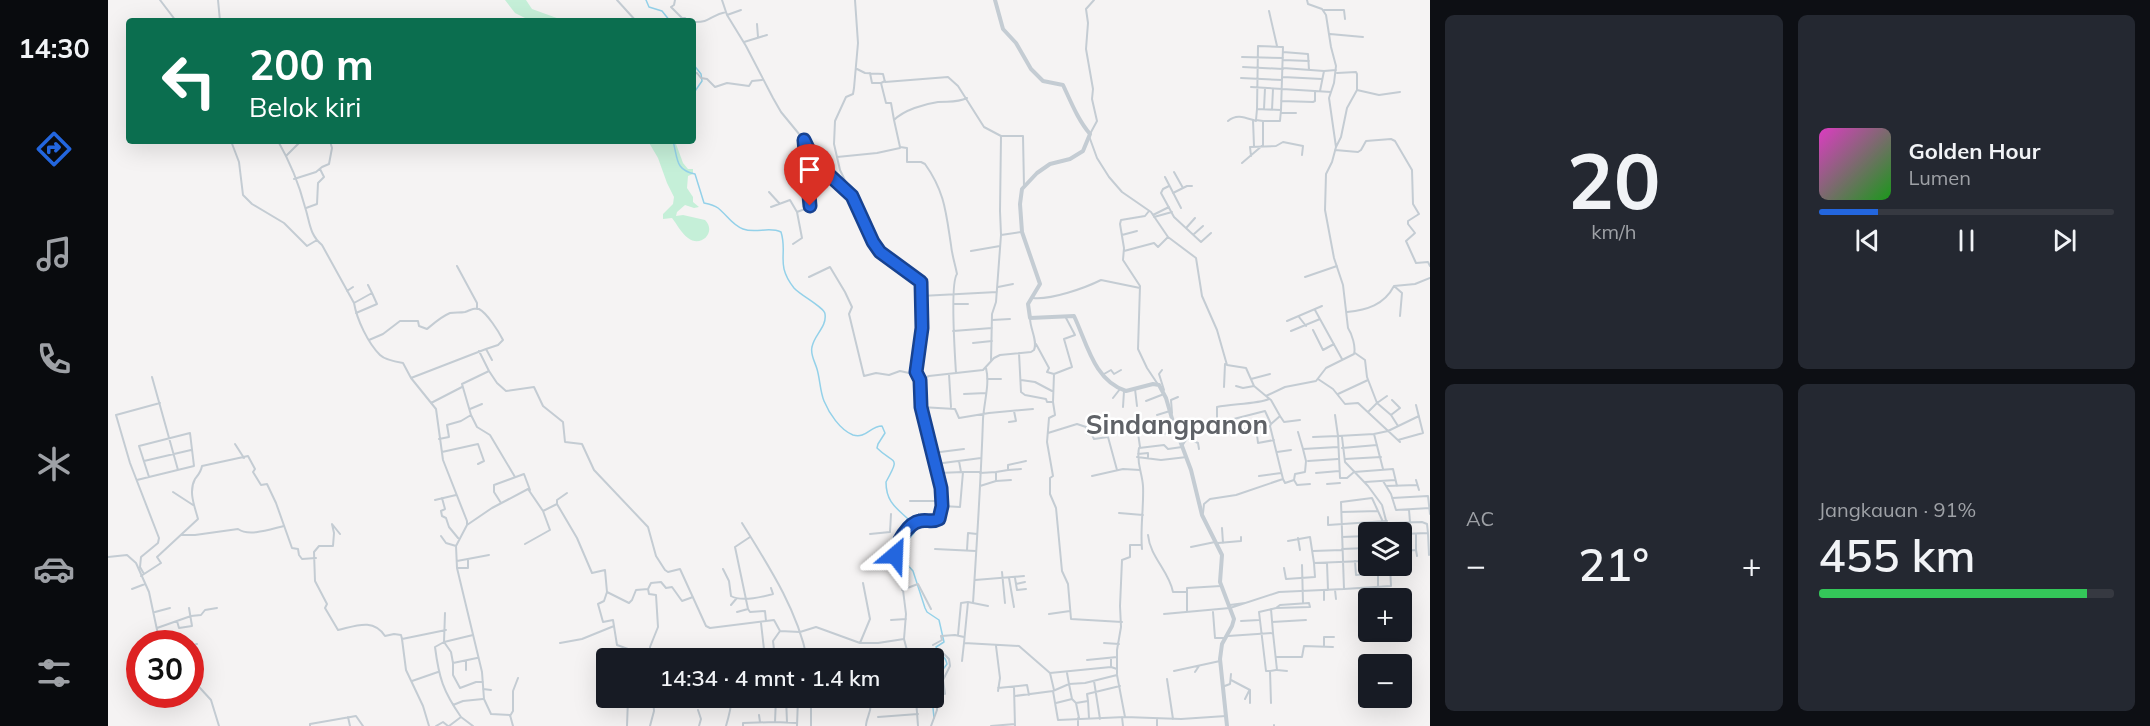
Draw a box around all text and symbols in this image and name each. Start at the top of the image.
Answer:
text: 14:30 [18,31,90,65]
text: 200 m [249,38,374,91]
icon: left [150,42,228,120]
text: Belok kiri [249,90,361,124]
icon: directions [33,128,75,170]
text: 20 [1567,131,1661,229]
text: Golden Hour [1909,137,2040,165]
pin [784,144,835,206]
icon: arrive [793,153,826,186]
text: Lumen [1909,165,1971,190]
text: km/h [1591,219,1636,244]
icon: previous [1851,224,1884,257]
icon: pause [1950,224,1983,257]
icon: next [2048,224,2081,257]
icon: music [33,233,75,275]
icon: phone [33,338,75,380]
district label: Sindangpanon [1086,408,1268,441]
icon: climate [33,443,75,485]
text: Jangkauan · 91% [1819,497,1976,522]
text: AC [1466,506,1494,531]
map controls [1358,522,1412,708]
button: layers [1358,522,1412,576]
position arrow [863,523,927,587]
text: 455 km [1819,527,1975,583]
text: 21° [1578,536,1649,592]
text: − [1466,544,1486,585]
text: + [1742,544,1761,585]
icon: car [33,548,75,590]
button: + [1358,588,1412,642]
speed limit sign: 30 [126,630,204,708]
icon: filters [33,652,75,694]
button: − [1358,654,1412,708]
text: 14:34 · 4 mnt · 1.4 km [660,664,880,692]

